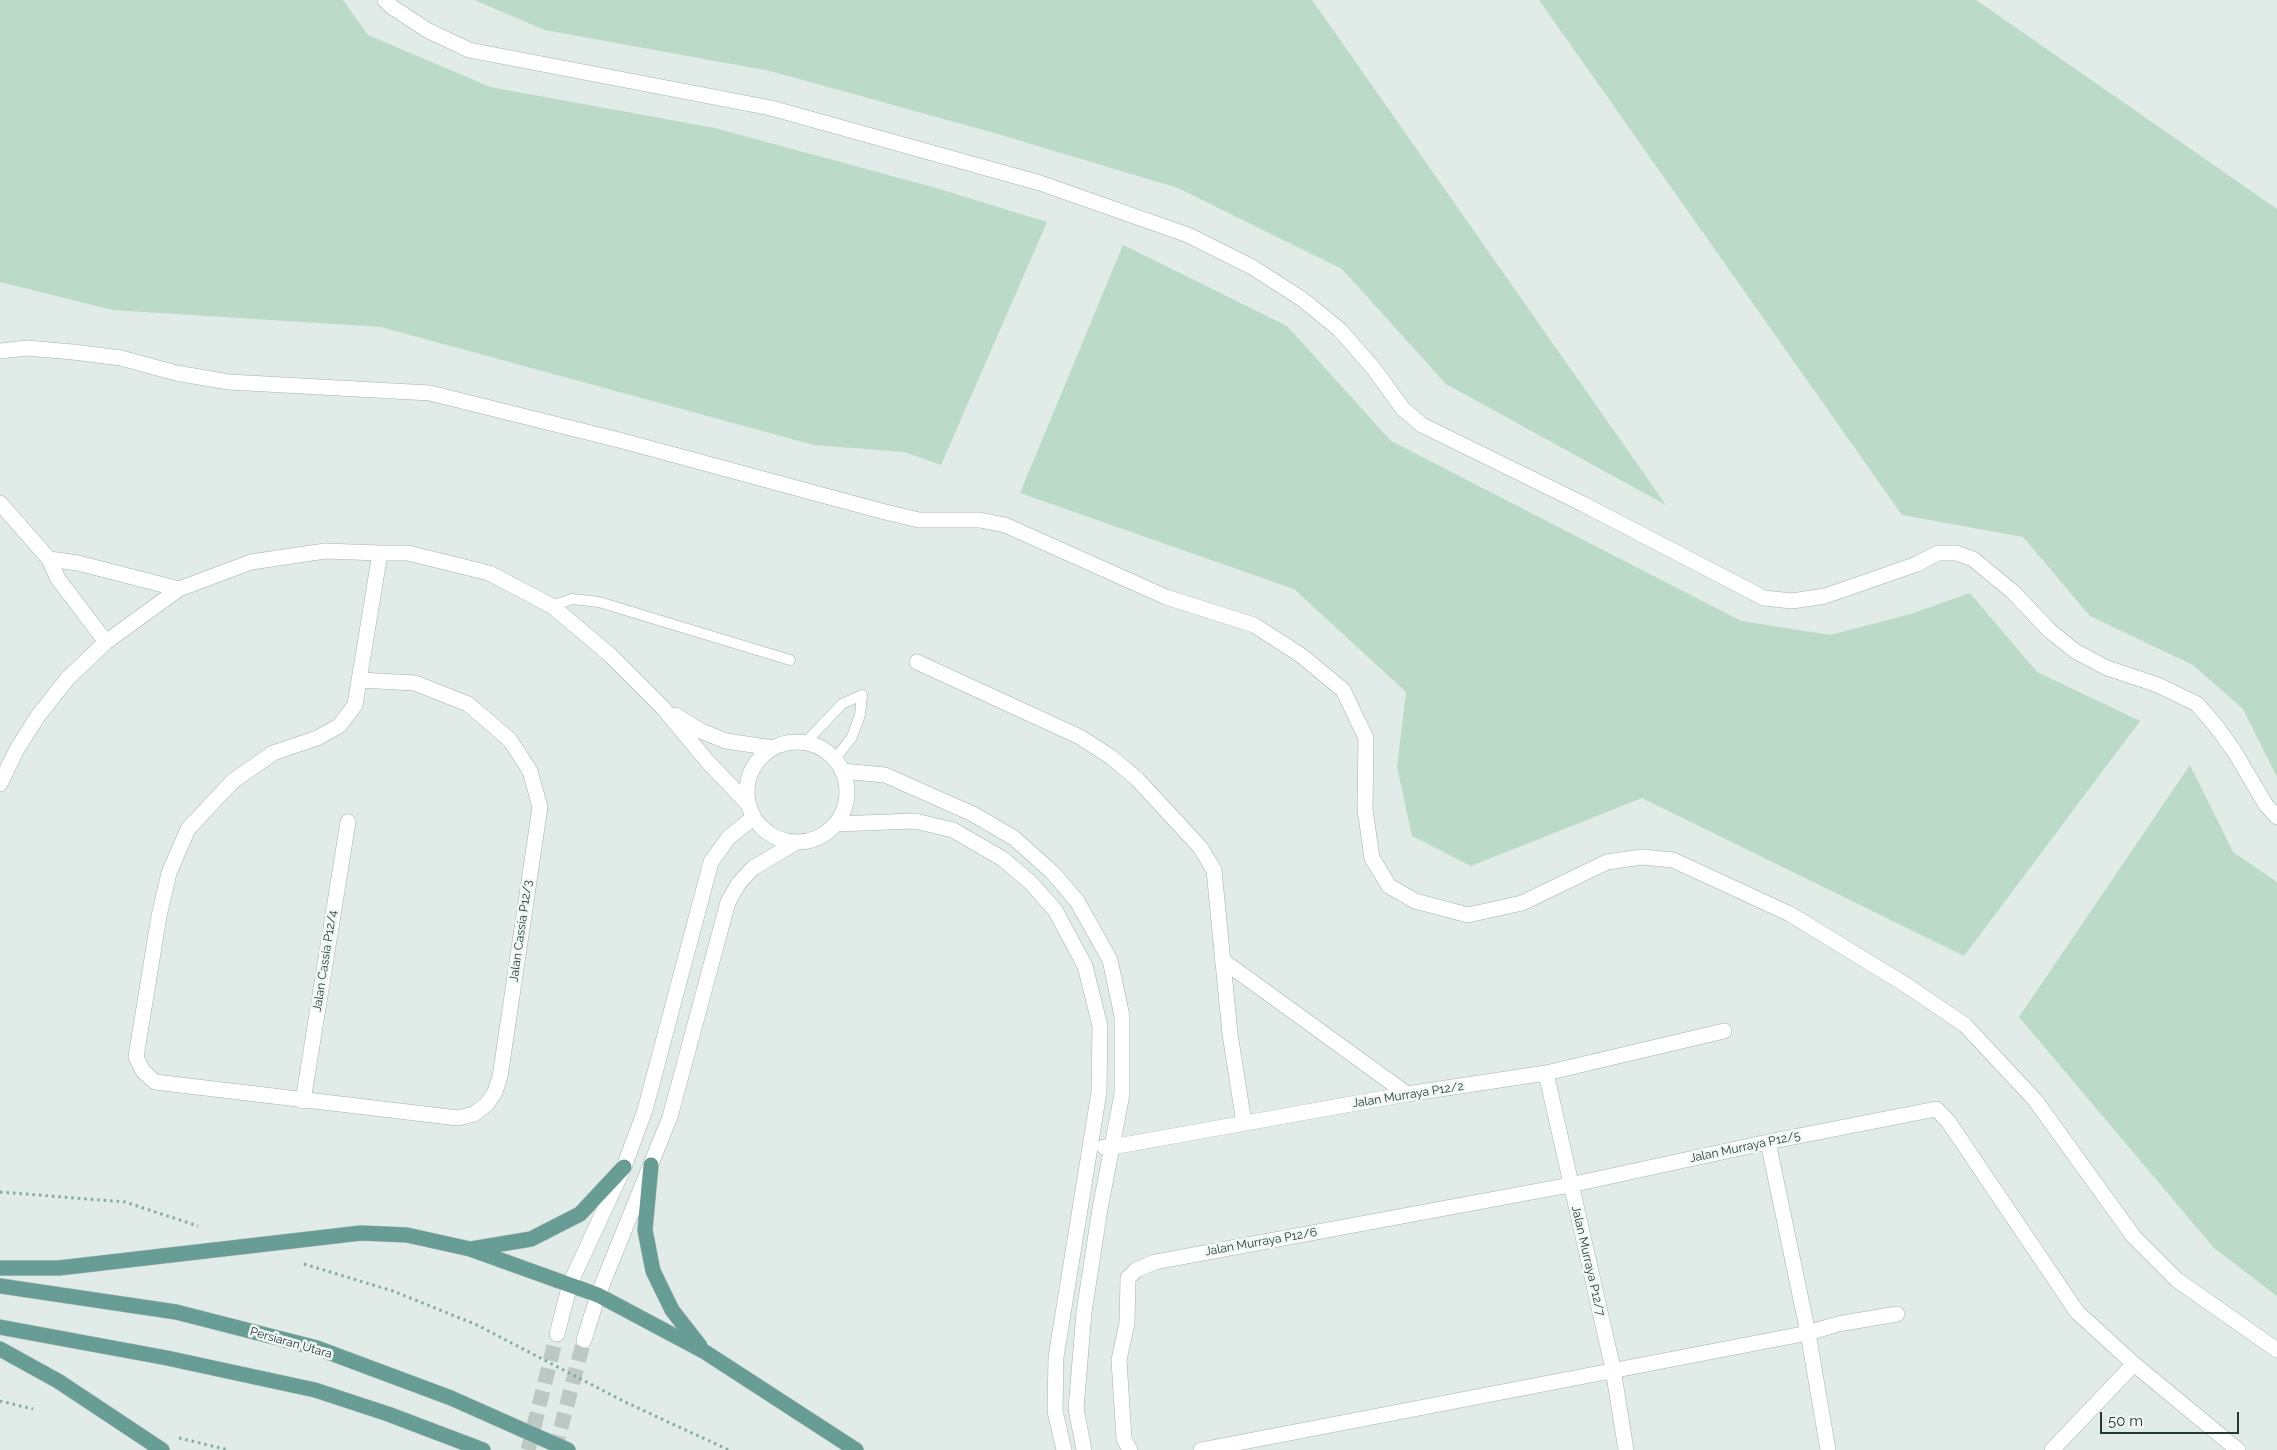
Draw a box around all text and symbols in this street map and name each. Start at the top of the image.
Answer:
street label: Jalan Cassia P12/3 [507,879,535,983]
street label: Jalan Cassia P12/4 [310,909,340,1013]
street label: Jalan Murraya P12/2 [1351,1079,1465,1111]
street label: Jalan Murraya P12/5 [1688,1128,1802,1166]
street label: Jalan Murraya P12/7 [1568,1204,1608,1318]
street label: Jalan Murraya P12/6 [1204,1225,1318,1259]
street label: Persiaran Utara [248,1324,334,1362]
scale bar [2102,1402,2241,1434]
text: 50 m [2108,1412,2143,1430]

